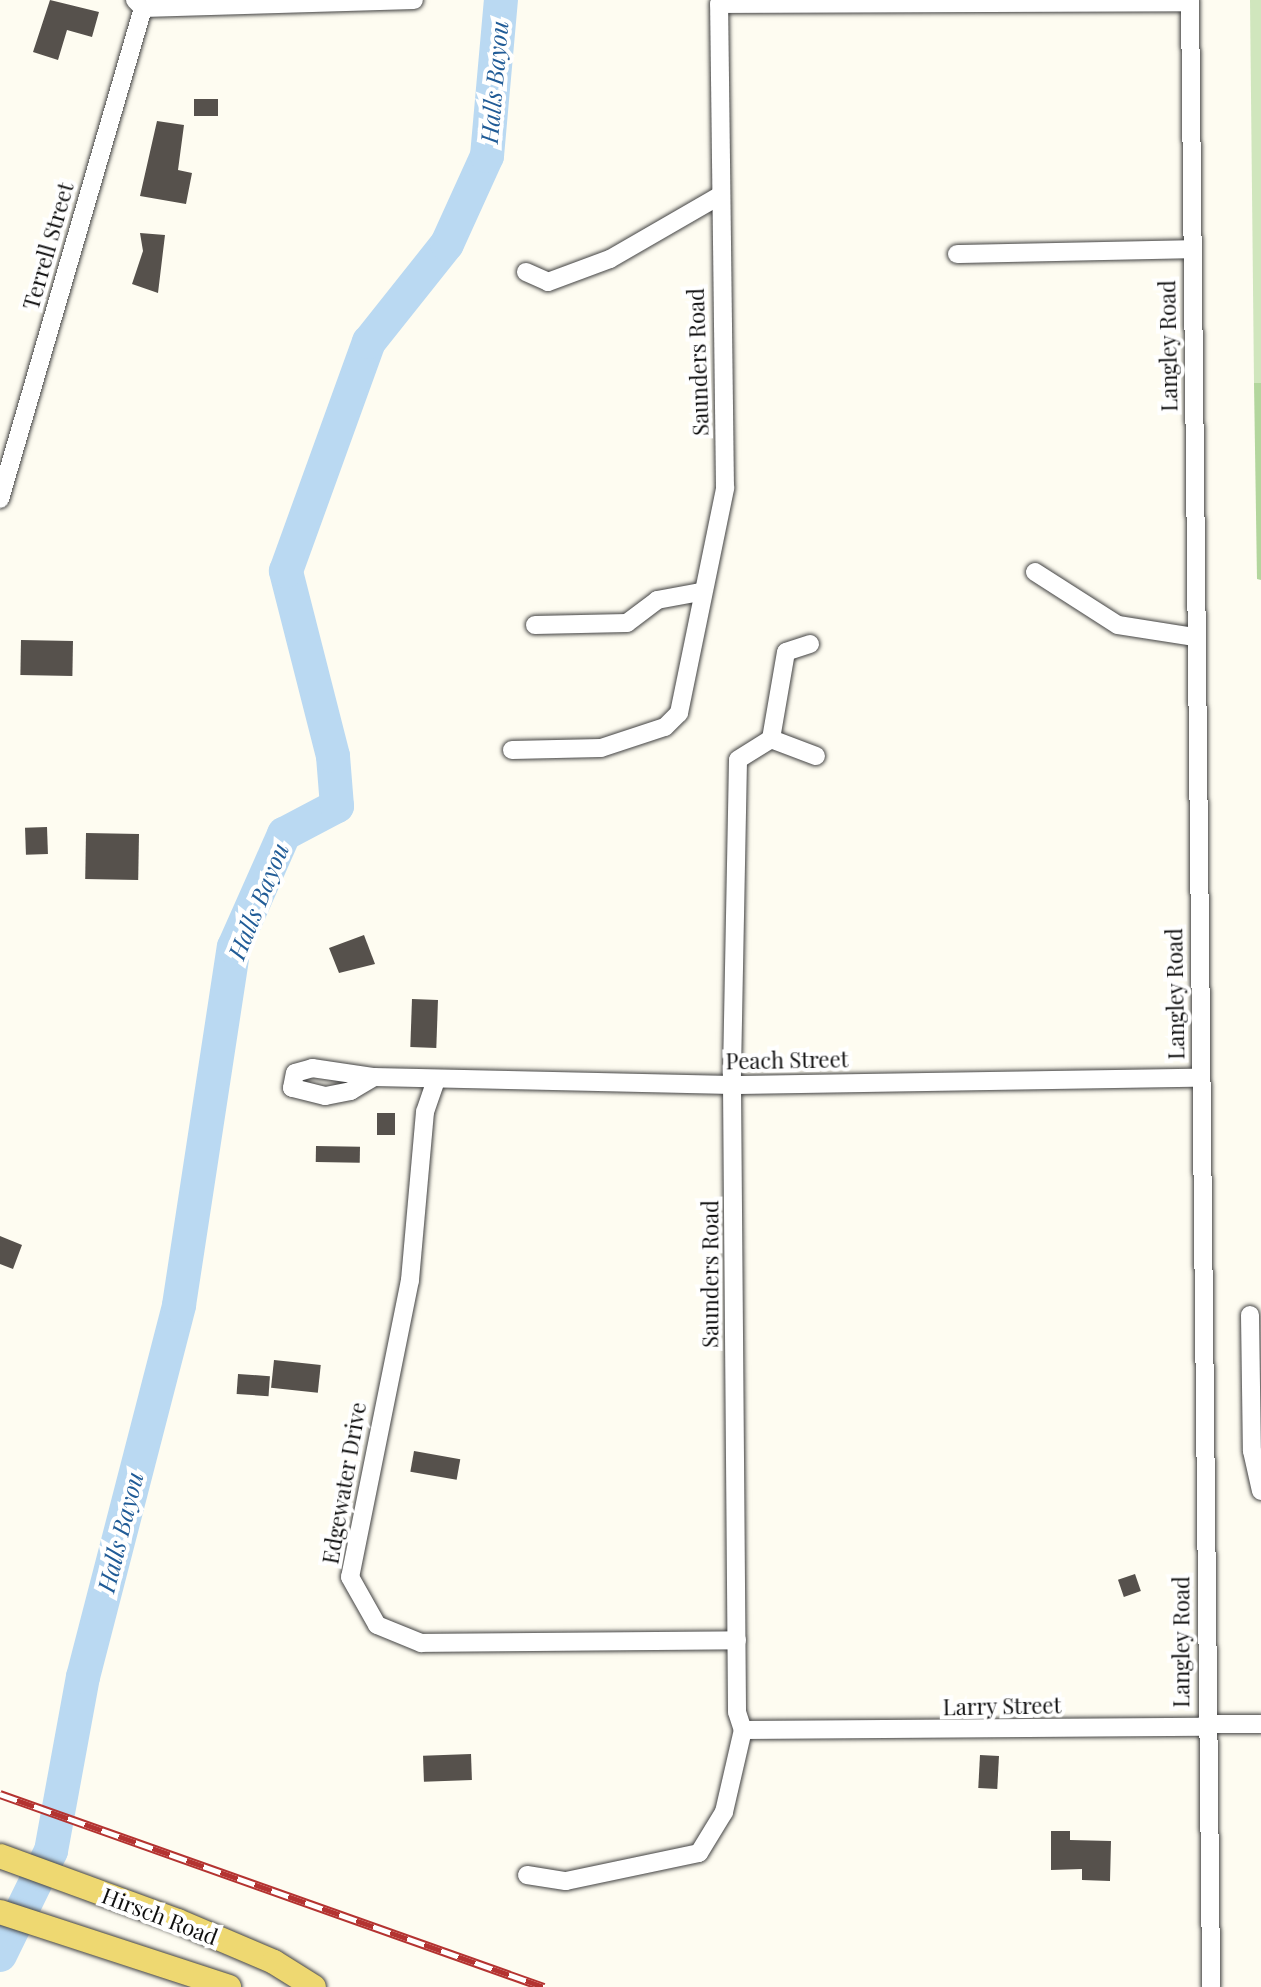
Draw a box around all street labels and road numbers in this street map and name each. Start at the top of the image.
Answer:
street label: Terrell Street [17,179,79,313]
street label: Langley Road [1154,280,1182,412]
street label: Saunders Road [682,288,714,436]
street label: Langley Road [1161,928,1189,1060]
street label: Peach Street [725,1046,849,1074]
street label: Saunders Road [697,1200,723,1348]
street label: Edgewater Drive [317,1400,371,1566]
street label: Langley Road [1168,1576,1194,1708]
street label: Larry Street [942,1692,1062,1720]
street label: Hirsch Road [98,1882,222,1950]

